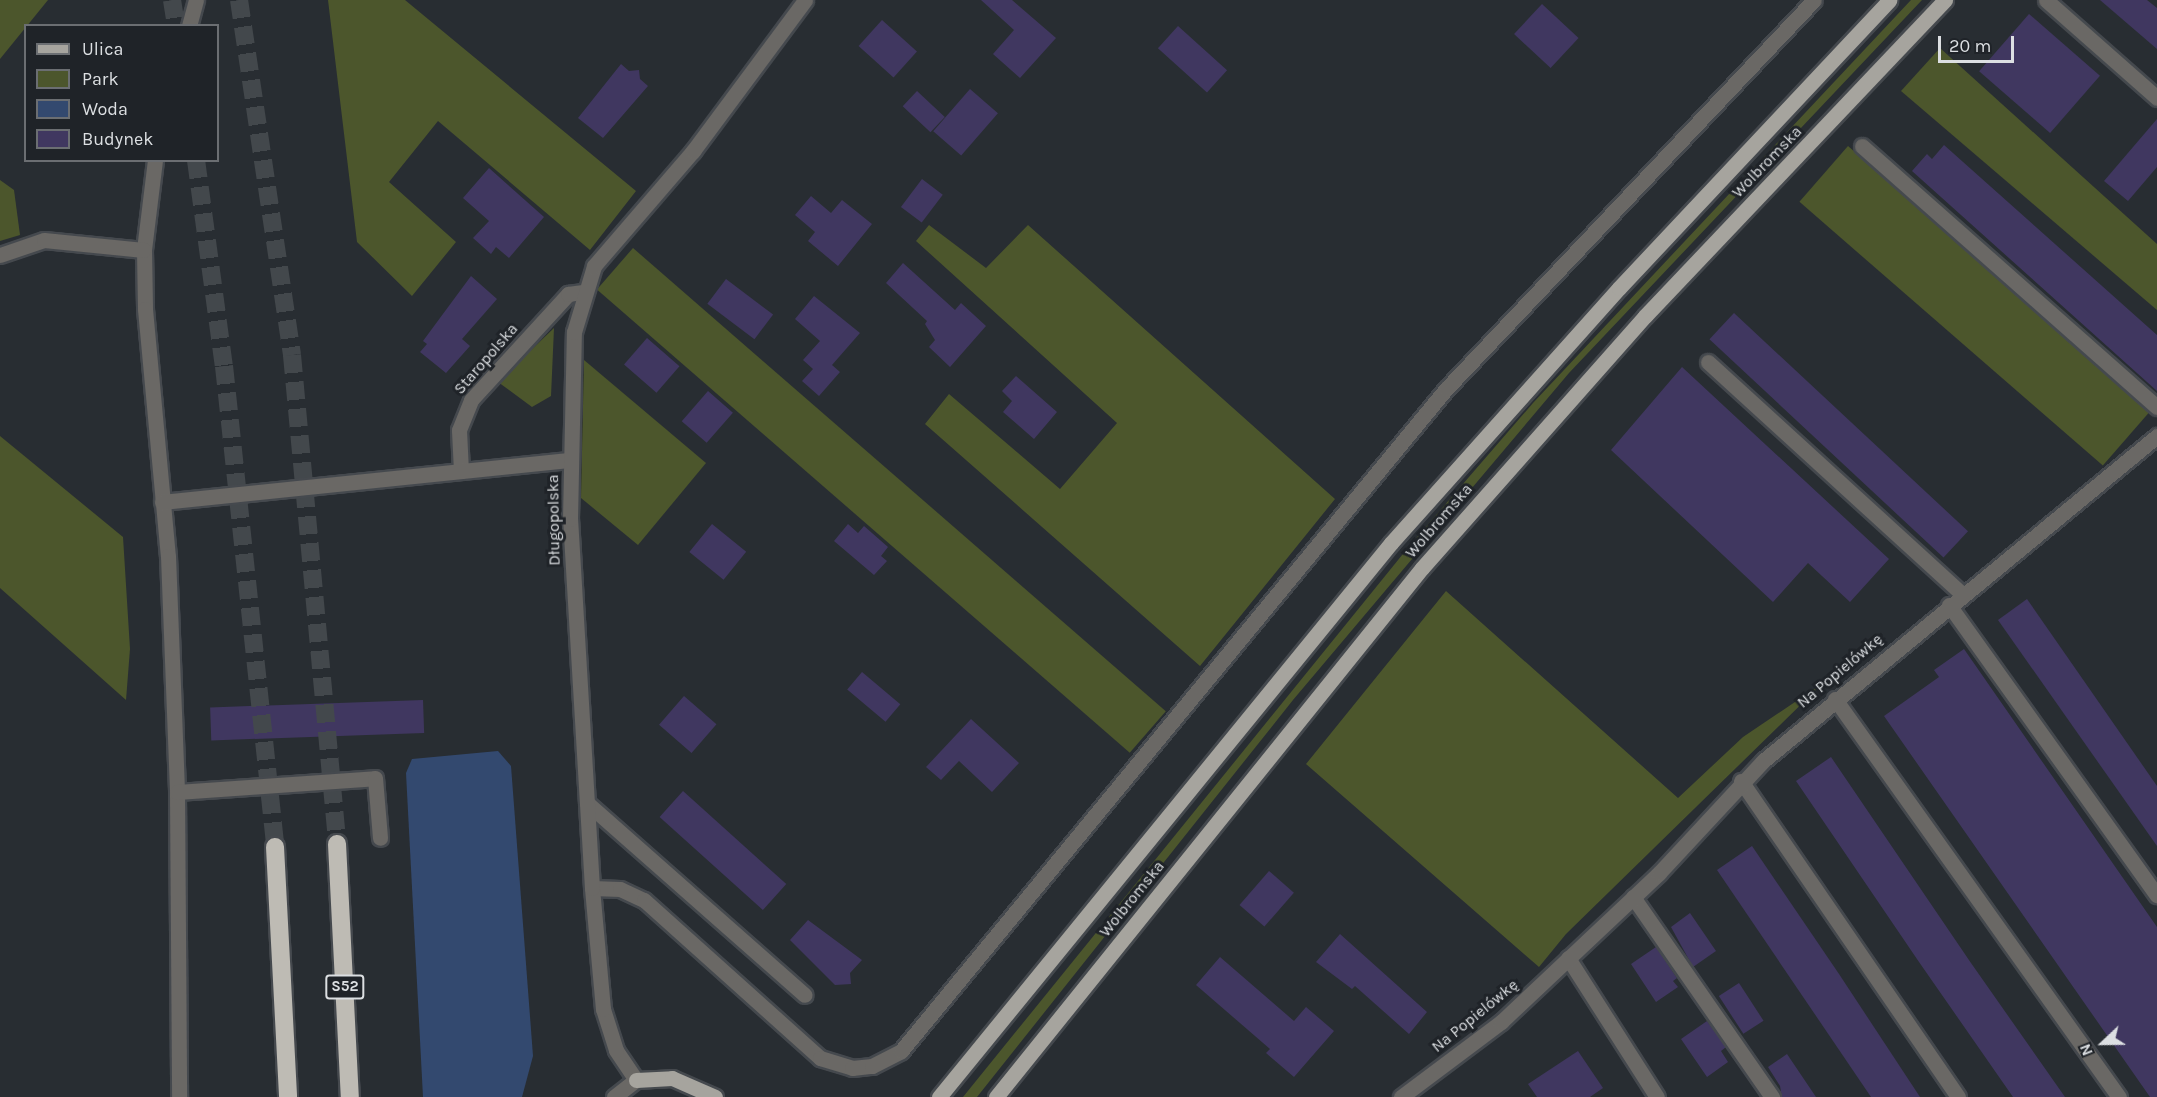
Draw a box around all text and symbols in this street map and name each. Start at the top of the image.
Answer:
legend [24,24,219,162]
scale bar [1941,24,2018,62]
text: 20 m [1949,35,1991,57]
text: Ulica [82,38,123,60]
text: Park [82,68,119,90]
text: Woda [82,98,128,120]
street label: Wolbromska [1728,122,1806,202]
text: Budynek [82,128,153,150]
street label: Staropolska [450,320,522,398]
street label: Długopolska [544,474,564,566]
street label: Wolbromska [1402,480,1476,562]
street label: Na Popielówkę [1793,630,1887,712]
street label: Wolbromska [1096,857,1168,941]
road number: S52 [324,975,366,999]
street label: Na Popielówkę [1428,975,1522,1057]
north arrow [2073,1013,2133,1073]
text: N [2075,1041,2097,1059]

